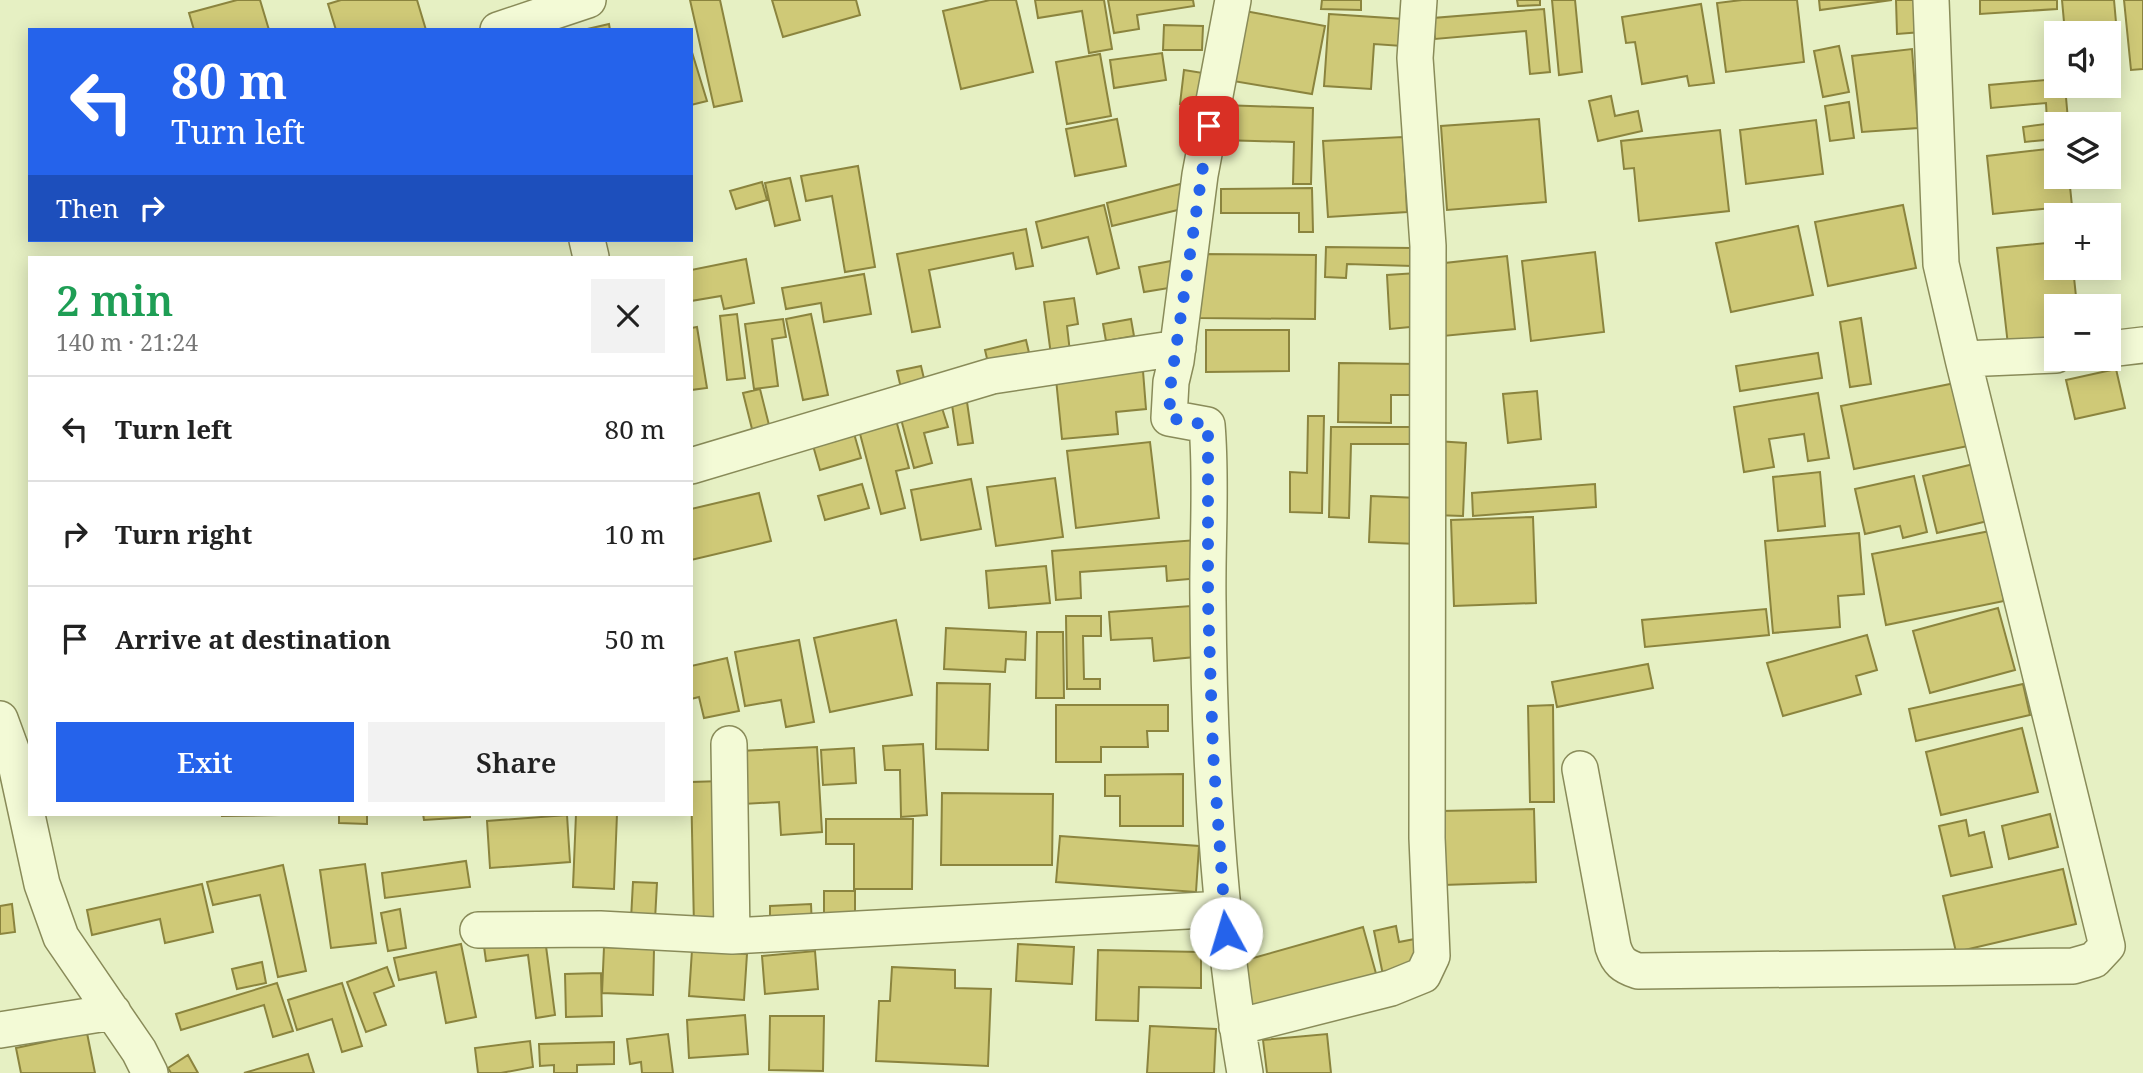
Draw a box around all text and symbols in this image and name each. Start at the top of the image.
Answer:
map controls [2044,21,2121,371]
button: sound [2044,21,2121,98]
text: 80 m [171,47,287,113]
icon: left [56,56,147,147]
pin [1179,96,1239,156]
icon: arrive [1190,107,1228,145]
text: Turn left [171,110,305,153]
button: layers [2044,112,2121,189]
icon: right [133,189,171,227]
text: Then [56,190,119,226]
button: + [2044,203,2121,280]
text: 2 min [56,271,173,328]
button: close [591,279,665,353]
button: − [2044,294,2121,371]
text: 140 m · 21:24 [56,326,198,358]
icon: left [56,410,94,448]
text: Turn left [115,411,232,447]
text: 80 m [605,411,665,447]
icon: right [56,515,94,553]
text: Turn right [115,516,252,552]
text: 10 m [605,516,665,552]
icon: arrive [56,620,94,658]
text: Arrive at destination [115,621,391,657]
text: 50 m [605,621,665,657]
button: Exit [56,722,354,802]
button: Share [368,722,665,802]
position arrow [1189,896,1263,970]

